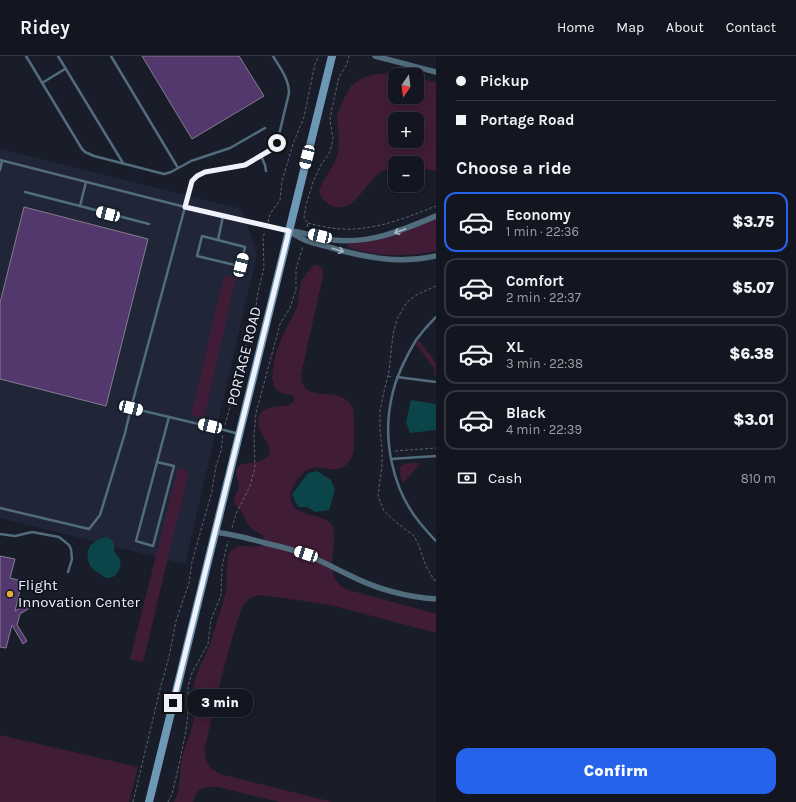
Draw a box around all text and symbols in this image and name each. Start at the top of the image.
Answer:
text: Ridey [20,17,70,39]
text: Home [557,19,594,36]
text: Map [616,19,644,36]
text: About [666,19,704,36]
text: Contact [726,19,776,36]
north arrow [388,68,424,104]
map controls [388,68,424,192]
text: Pickup [480,72,529,90]
text: Portage Road [480,111,574,129]
button: + [388,112,424,148]
route start [268,134,286,152]
car [298,144,316,170]
button: − [388,156,424,192]
text: Choose a ride [456,157,571,179]
icon: car [458,204,494,240]
car [95,205,121,223]
text: Economy [506,206,571,224]
text: $3.75 [732,213,774,231]
text: 1 min · 22:36 [506,224,579,239]
car [307,227,333,245]
one-way arrow [394,227,406,235]
one-way arrow [332,247,345,254]
car [232,252,250,278]
icon: car [458,270,494,306]
text: Comfort [506,272,564,290]
text: $5.07 [732,279,774,297]
text: 2 min · 22:37 [506,290,581,305]
street label: PORTAGE ROAD [223,304,265,408]
icon: car [458,336,494,372]
text: XL [506,338,524,356]
text: $6.38 [729,345,774,363]
text: 3 min · 22:38 [506,356,583,371]
car [118,399,144,417]
icon: car [458,402,494,438]
text: Black [506,404,546,422]
text: $3.01 [733,411,774,429]
car [197,417,223,435]
text: 4 min · 22:39 [506,422,582,437]
icon: cash [456,467,478,489]
text: Cash [488,469,522,487]
text: 810 m [741,471,776,486]
car [293,545,319,563]
place label: Flight Innovation Center [18,576,141,611]
marker: Flight Innovation Center [5,589,15,599]
callout: 3 min [187,689,253,717]
route end [164,694,182,712]
text: 3 min [201,695,239,710]
button: Confirm [456,748,776,794]

